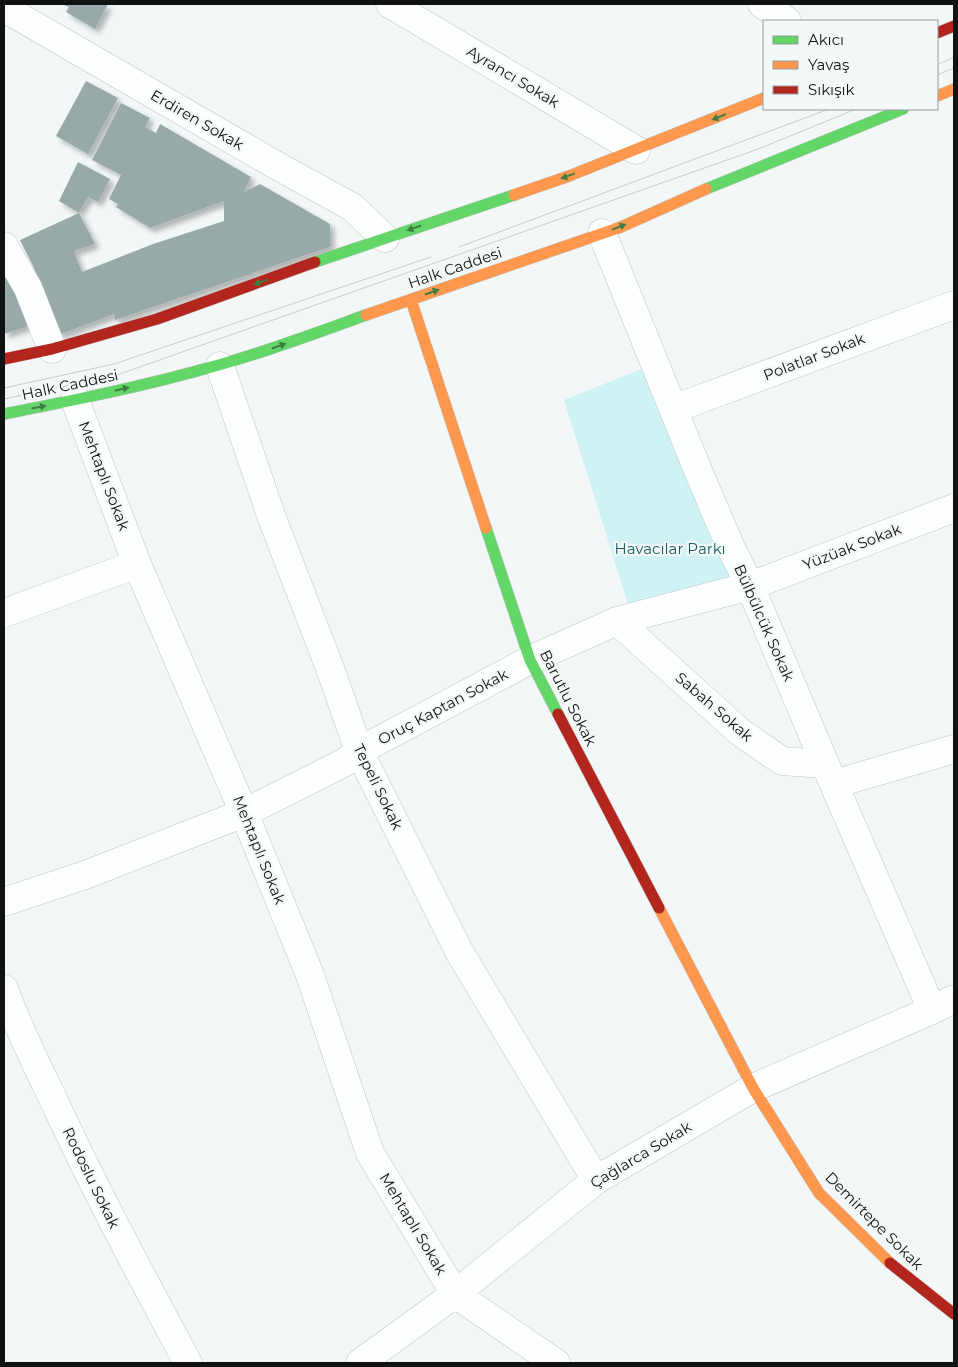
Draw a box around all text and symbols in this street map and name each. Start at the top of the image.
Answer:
legend [763,20,938,110]
text: Akıcı [808,30,844,49]
street label: Ayrancı Sokak [464,41,563,112]
text: Yavaş [808,55,849,74]
text: Sıkışık [808,80,855,99]
street label: Erdiren Sokak [147,85,247,154]
one-way arrow [712,113,726,121]
one-way arrow [560,173,575,180]
one-way arrow [612,223,627,231]
one-way arrow [406,224,421,232]
street label: Halk Caddesi [405,243,504,292]
one-way arrow [253,279,268,286]
one-way arrow [425,288,440,295]
street label: Polatlar Sokak [760,328,867,385]
one-way arrow [272,342,287,350]
street label: Halk Caddesi [20,365,120,404]
one-way arrow [115,385,130,393]
one-way arrow [32,403,47,411]
street label: Mehtaplı Sokak [75,418,134,533]
street label: Yüzüak Sokak [800,519,904,574]
park label: Havacılar Parkı [614,539,726,558]
street label: Bülbülcük Sokak [730,561,799,684]
street label: Barutlu Sokak [536,646,601,749]
street label: Oruç Kaptan Sokak [375,664,511,749]
street label: Sabah Sokak [672,668,757,745]
street label: Tepeli Sokak [349,741,407,833]
street label: Mehtaplı Sokak [229,793,290,907]
street label: Çağlarca Sokak [587,1117,695,1192]
street label: Rodoslu Sokak [59,1124,124,1232]
street label: Demirtepe Sokak [821,1168,927,1274]
street label: Mehtaplı Sokak [376,1169,451,1278]

